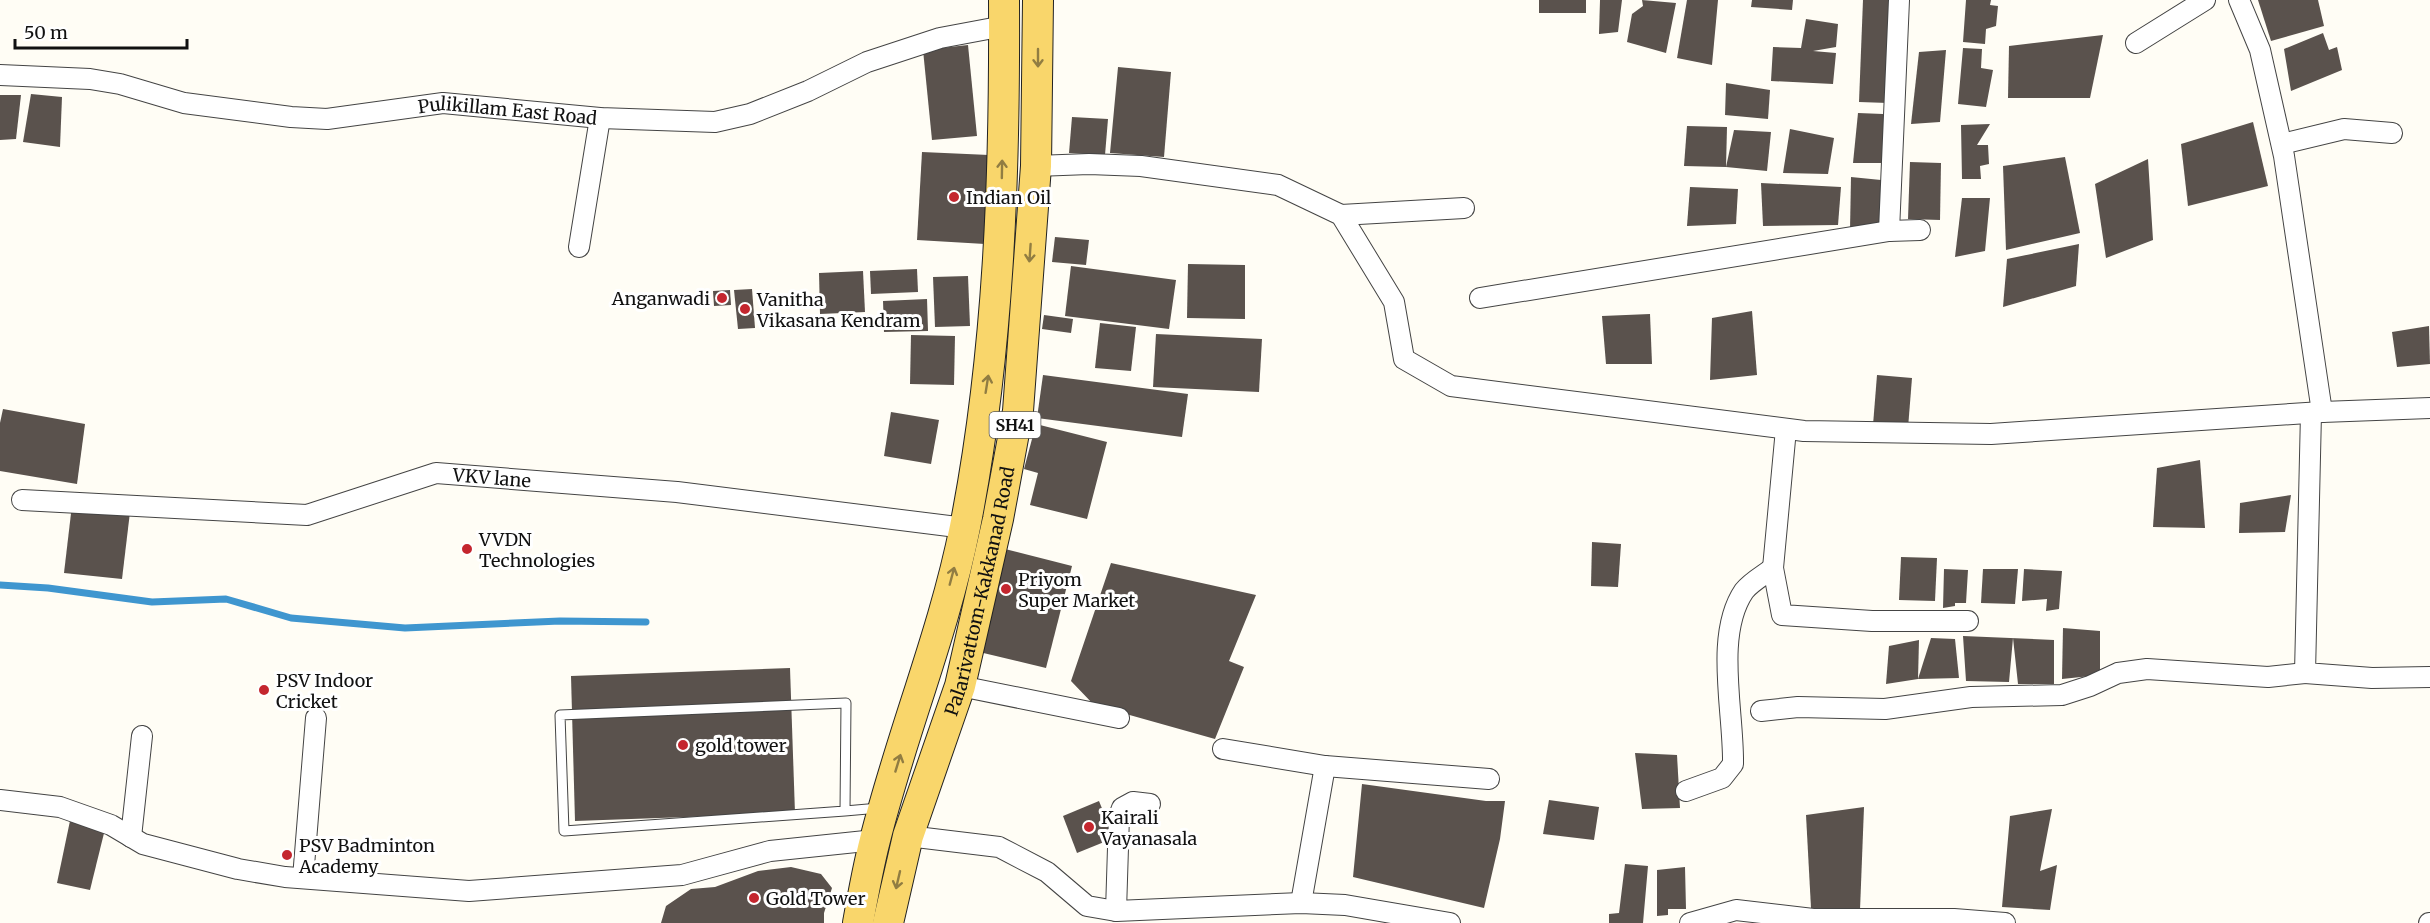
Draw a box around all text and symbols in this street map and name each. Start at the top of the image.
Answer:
scale bar [15,12,188,50]
text: 50 m [24,21,68,44]
one-way arrow [1032,48,1044,68]
street label: Pulikillam East Road [416,91,598,129]
one-way arrow [997,160,1008,180]
place label: Indian Oil [966,186,1052,209]
marker: Indian Oil [947,190,961,204]
one-way arrow [1024,243,1035,263]
place label: Anganwadi [611,287,710,310]
place label: Vanitha Vikasana Kendram [756,288,921,332]
marker: Anganwadi [715,291,729,305]
marker: Vanitha Vikasana Kendram [738,302,752,316]
one-way arrow [981,375,992,395]
road number: SH41 [990,412,1040,438]
street label: VKV lane [451,463,532,492]
street label: Palarivattom-Kakkanad Road [939,464,1019,719]
place label: VVDN Technologies [478,528,595,572]
marker: VVDN Technologies [460,542,474,556]
one-way arrow [947,567,958,586]
place label: Priyom Super Market [1018,568,1135,612]
marker: Priyom Super Market [999,582,1013,596]
place label: PSV Indoor Cricket [276,669,373,713]
marker: PSV Indoor Cricket [257,683,271,697]
place label: gold tower [695,734,787,757]
marker: gold tower [676,738,690,752]
one-way arrow [893,754,904,773]
place label: Kairali Vayanasala [1100,806,1197,850]
marker: Kairali Vayanasala [1082,820,1096,834]
place label: PSV Badminton Academy [298,834,435,878]
marker: PSV Badminton Academy [280,848,294,862]
one-way arrow [892,869,903,889]
place label: Gold Tower [766,887,866,910]
marker: Gold Tower [747,891,761,905]

